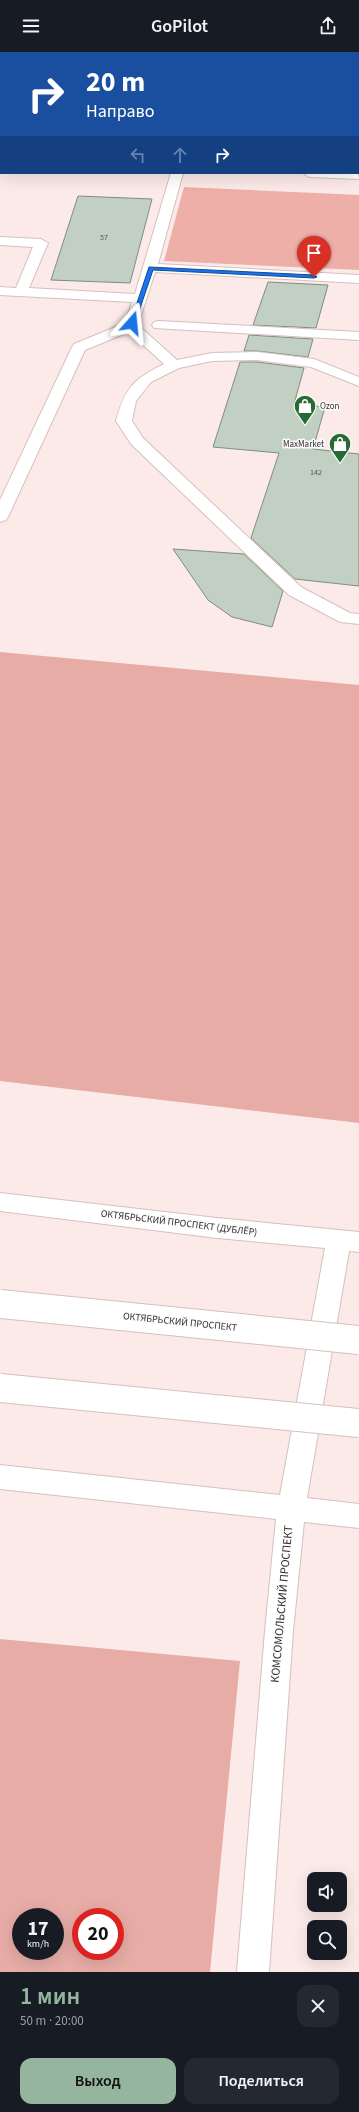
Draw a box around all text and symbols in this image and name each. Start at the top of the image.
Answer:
text: GoPilot [151,14,208,39]
icon: menu [20,15,42,37]
icon: share [317,15,339,37]
text: 20 m [86,62,145,102]
icon: right [20,68,72,120]
text: Направо [86,99,154,124]
icon: left [127,144,149,166]
icon: ahead [169,144,191,166]
icon: right [211,144,233,166]
house number: 57 [100,232,108,243]
pin [297,236,331,277]
icon: arrive [303,242,325,264]
position arrow [111,302,153,344]
shop icon: Ozon [292,393,318,426]
place label: Ozon [320,400,340,413]
shop icon: MaxMarket [327,431,353,464]
place label: MaxMarket [283,438,324,451]
house number: 142 [310,467,322,478]
street label: ОКТЯБРЬСКИЙ ПРОСПЕКТ (ДУБЛЁР) [100,1206,258,1240]
street label: ОКТЯБРЬСКИЙ ПРОСПЕКТ [122,1309,238,1335]
street label: КОМСОМОЛЬСКИЙ ПРОСПЕКТ [267,1524,297,1683]
map controls [307,1872,347,1960]
button: sound [307,1872,347,1912]
speed limit sign: 20 [72,1908,124,1960]
text: 17 [27,1915,49,1943]
button: search [307,1920,347,1960]
text: km/h [27,1937,49,1951]
text: 1 мин [20,1979,80,2014]
button: close [297,1985,339,2027]
text: 50 m · 20:00 [20,2012,84,2030]
button: Выход [20,2058,176,2104]
button: Поделиться [184,2058,339,2104]

